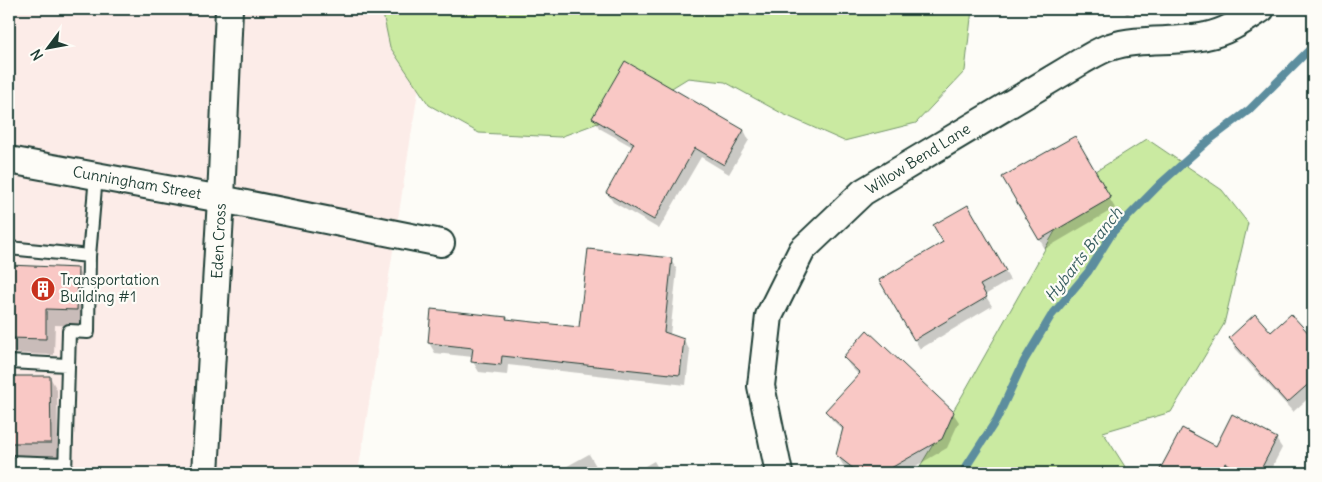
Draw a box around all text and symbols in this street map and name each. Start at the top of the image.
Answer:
north arrow [22,22,72,72]
text: N [27,46,47,64]
street label: Willow Bend Lane [862,119,974,198]
street label: Cunningham Street [71,162,203,203]
water label: Hybarts Branch [1040,202,1126,305]
street label: Eden Cross [207,203,230,279]
place label: Transportation Building #1 [60,270,159,306]
building icon: Transportation Building #1 [30,276,56,302]

